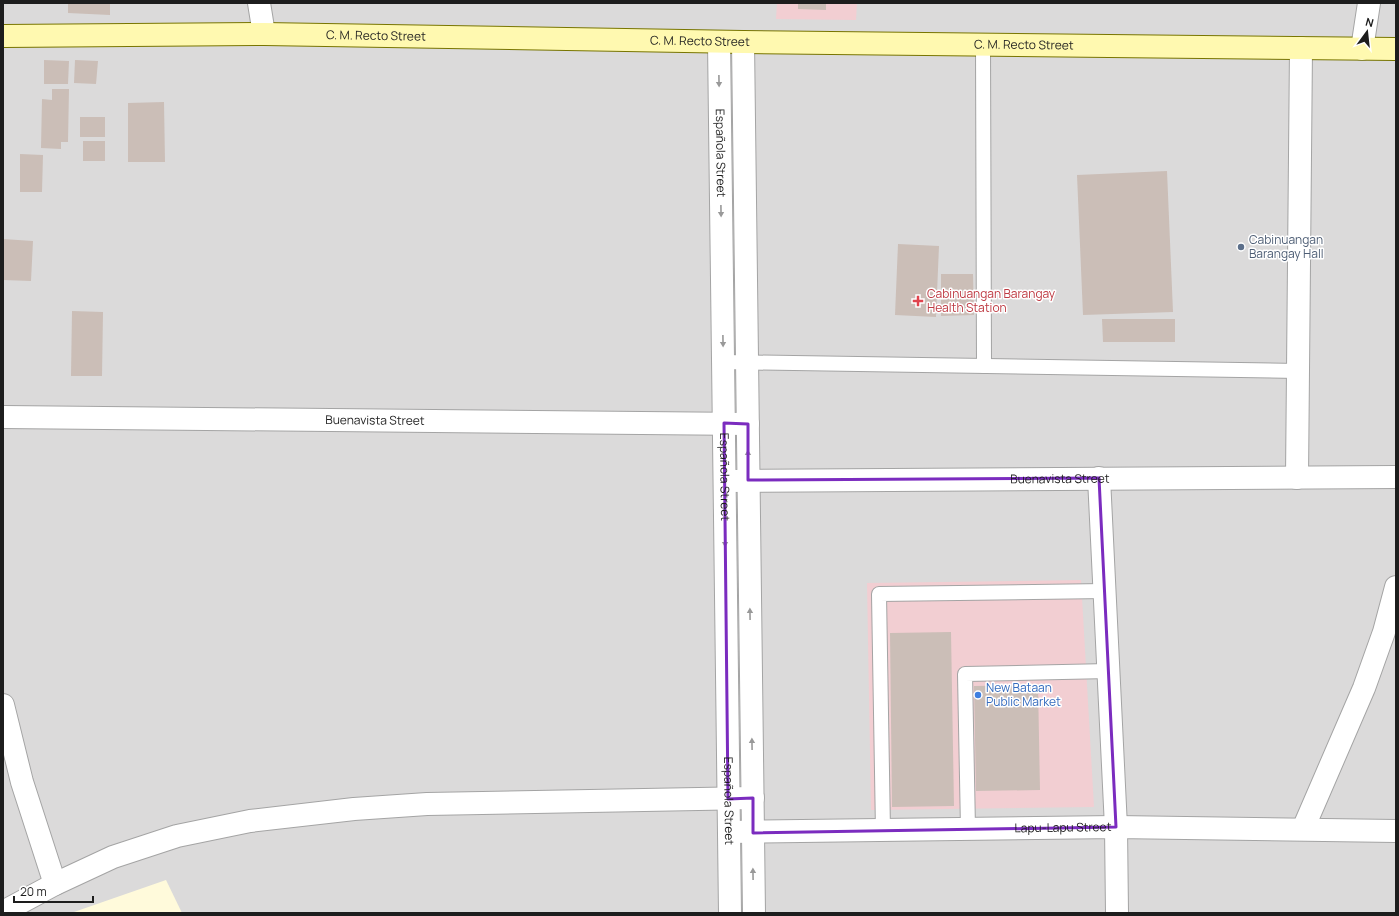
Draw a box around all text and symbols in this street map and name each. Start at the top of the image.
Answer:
north arrow [1347,12,1387,52]
text: N [1364,14,1376,30]
street label: C. M. Recto Street [326,26,426,45]
street label: C. M. Recto Street [650,31,750,50]
street label: C. M. Recto Street [974,35,1074,54]
one-way arrow [716,75,723,87]
street label: Española Street [712,109,730,197]
one-way arrow [718,205,724,218]
place label: Cabinuangan Barangay Hall [1249,231,1324,262]
marker: Cabinuangan Barangay Hall [1236,242,1246,252]
place label: Cabinuangan Barangay Health Station [927,285,1056,316]
marker: Cabinuangan Barangay Health Station [912,295,924,307]
one-way arrow [720,335,726,348]
street label: Buenavista Street [325,411,425,429]
street label: Española Street [716,433,734,521]
one-way arrow [745,449,751,462]
street label: Buenavista Street [1010,470,1110,487]
one-way arrow [722,535,729,547]
one-way arrow [747,607,753,620]
place label: New Bataan Public Market [986,679,1061,710]
marker: New Bataan Public Market [973,690,983,700]
one-way arrow [749,737,755,750]
street label: Española Street [720,757,738,845]
street label: Lapu-Lapu Street [1014,818,1112,836]
one-way arrow [750,868,757,880]
scale bar [14,878,93,904]
text: 20 m [20,883,47,900]

